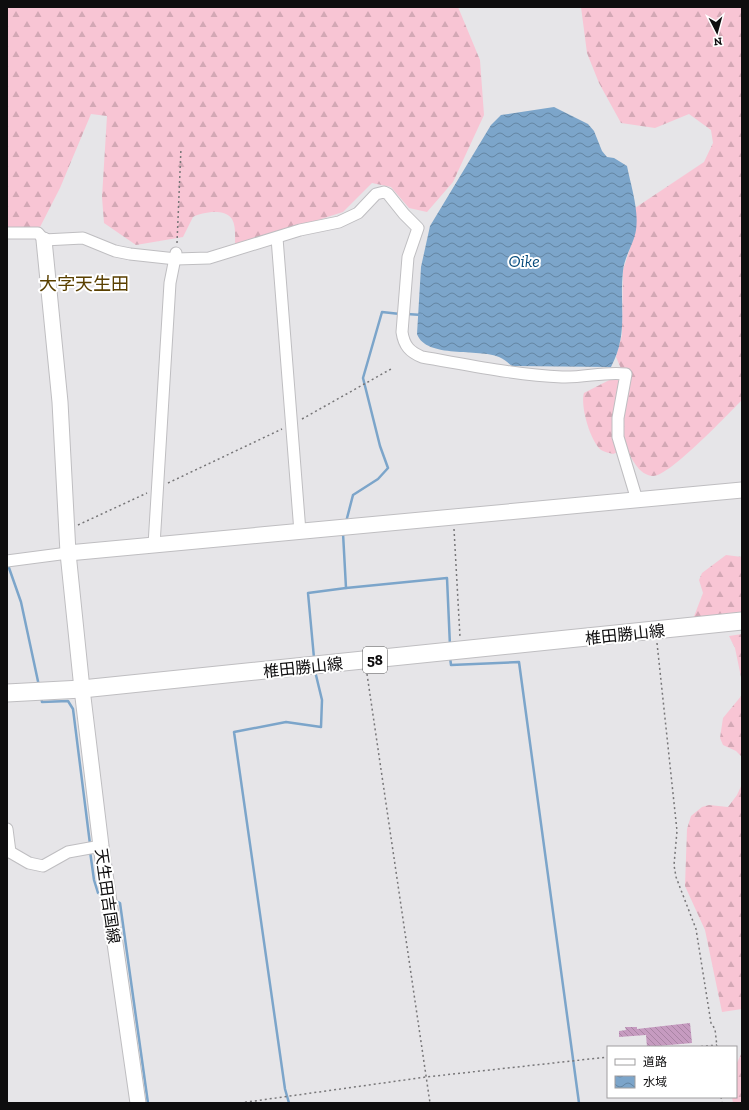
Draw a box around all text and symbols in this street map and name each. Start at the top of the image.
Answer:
north arrow [697,12,737,52]
text: N [713,35,723,48]
water label: Oike [508,251,540,271]
district label: 大字天生田 [39,273,129,295]
street label: 椎田勝山線 [584,621,666,648]
road number: 58 [363,647,387,673]
street label: 椎田勝山線 [262,654,344,681]
street label: 天生田吉国線 [91,847,124,945]
legend [607,1046,737,1098]
text: 道路 [643,1055,667,1069]
text: 水域 [643,1075,667,1089]

